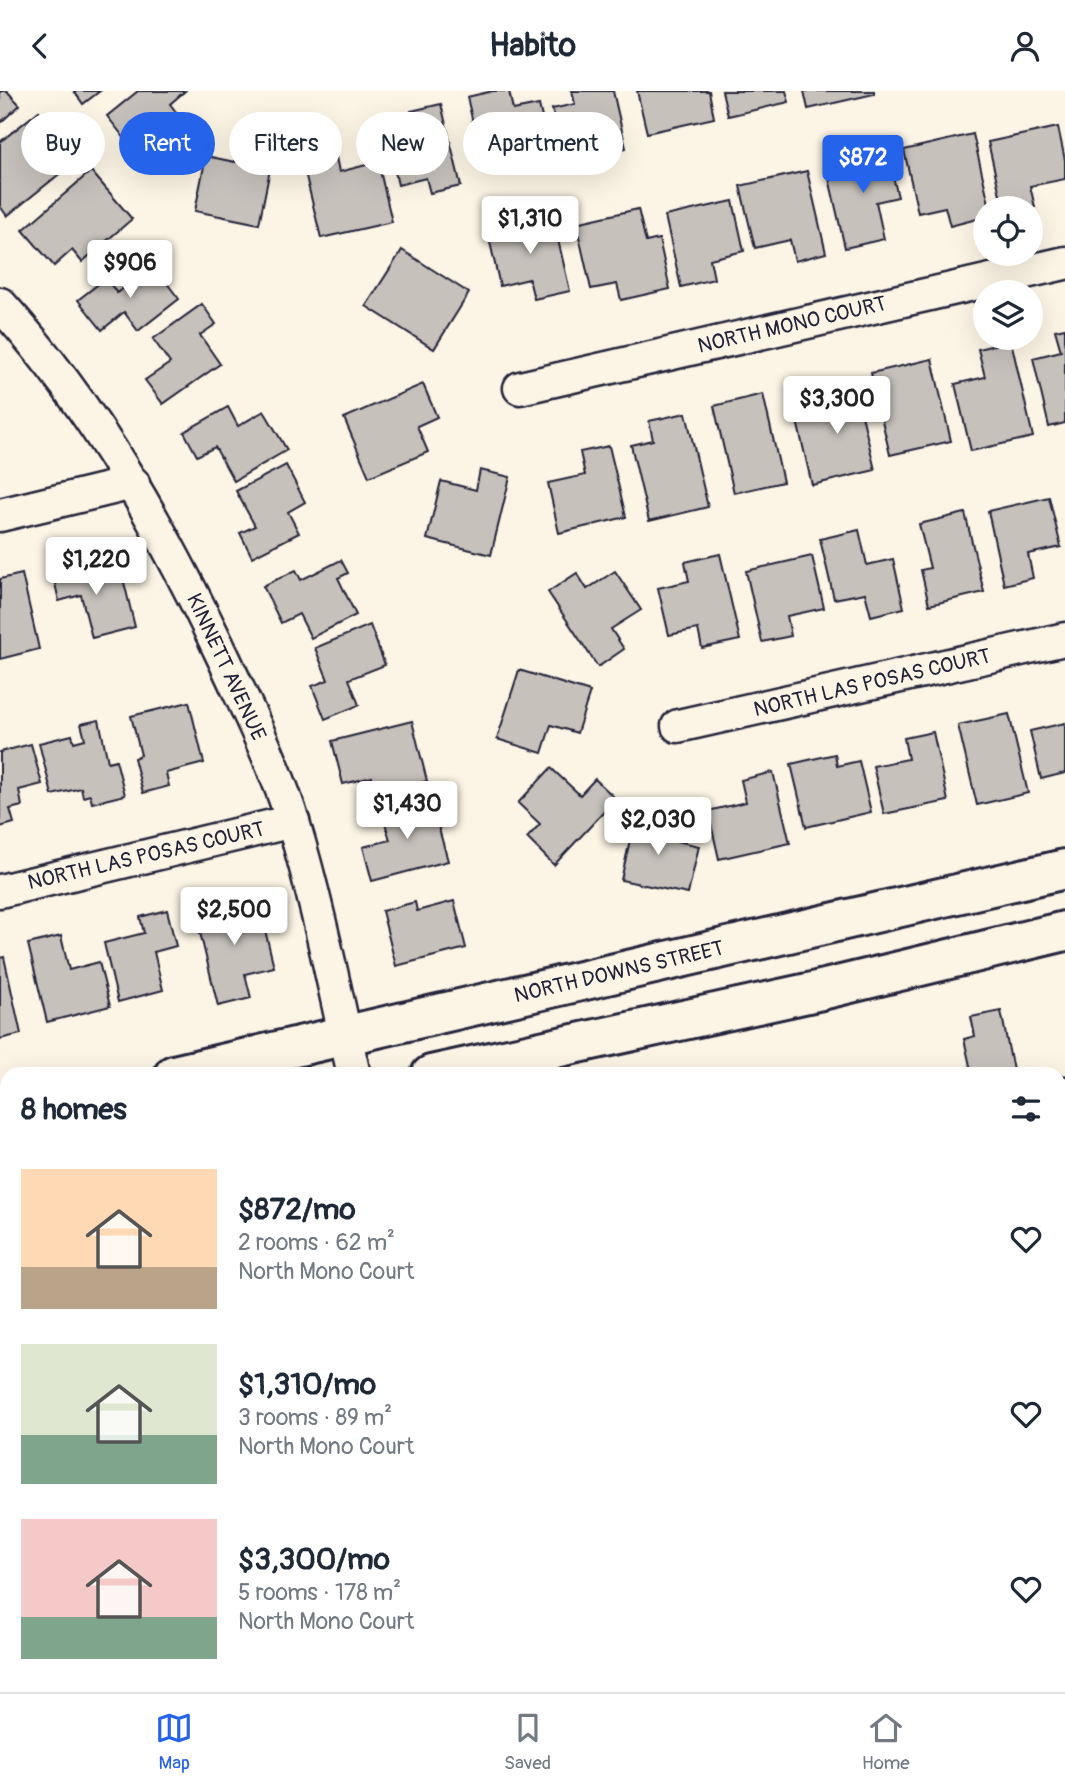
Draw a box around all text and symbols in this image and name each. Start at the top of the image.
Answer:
text: Habito [489,26,576,66]
icon: back [21,27,59,65]
icon: person [1006,27,1044,65]
chip: Buy [21,112,105,175]
chip: Rent [119,112,215,175]
chip: Filters [229,112,342,175]
chip: New [356,112,449,175]
chip: Apartment [463,112,623,175]
pin: $872 [822,135,904,195]
text: $872 [838,143,888,172]
map controls [973,196,1043,350]
button: locate [973,196,1043,266]
pin: $1,310 [473,197,587,256]
text: $1,310 [498,204,562,233]
pin: $906 [89,241,171,300]
text: $906 [103,248,157,277]
button: layers [973,280,1043,350]
street label: NORTH MONO COURT [695,290,889,360]
pin: $3,300 [780,377,894,436]
text: $3,300 [799,384,875,413]
pin: $1,220 [39,538,153,597]
text: $1,220 [62,545,130,574]
street label: KINNETT AVENUE [180,589,272,745]
street label: NORTH LAS POSAS COURT [751,643,993,723]
pin: $1,430 [350,781,464,841]
text: $1,430 [372,789,442,818]
pin: $2,030 [601,797,715,857]
text: $2,030 [620,805,696,834]
street label: NORTH LAS POSAS COURT [25,816,267,896]
pin: $2,500 [177,887,291,947]
text: $2,500 [196,895,272,924]
street label: NORTH DOWNS STREET [512,935,727,1009]
icon: filters [1007,1090,1045,1128]
text: 8 homes [21,1091,127,1128]
text: $872/mo [238,1191,356,1228]
icon: home [77,1197,161,1281]
icon: heart [1007,1220,1045,1258]
text: 2 rooms · 62 m² [238,1228,395,1257]
text: North Mono Court [238,1257,414,1286]
text: $1,310/mo [238,1366,376,1403]
icon: home [77,1372,161,1456]
icon: heart [1007,1395,1045,1433]
text: 3 rooms · 89 m² [238,1403,392,1432]
text: North Mono Court [238,1432,414,1461]
text: $3,300/mo [238,1541,390,1578]
icon: home [77,1547,161,1631]
icon: heart [1007,1570,1045,1608]
text: 5 rooms · 178 m² [238,1578,401,1607]
text: North Mono Court [238,1607,414,1636]
tab: Map [155,1709,193,1775]
tab: Saved [504,1709,551,1775]
tab: Home [862,1709,910,1775]

